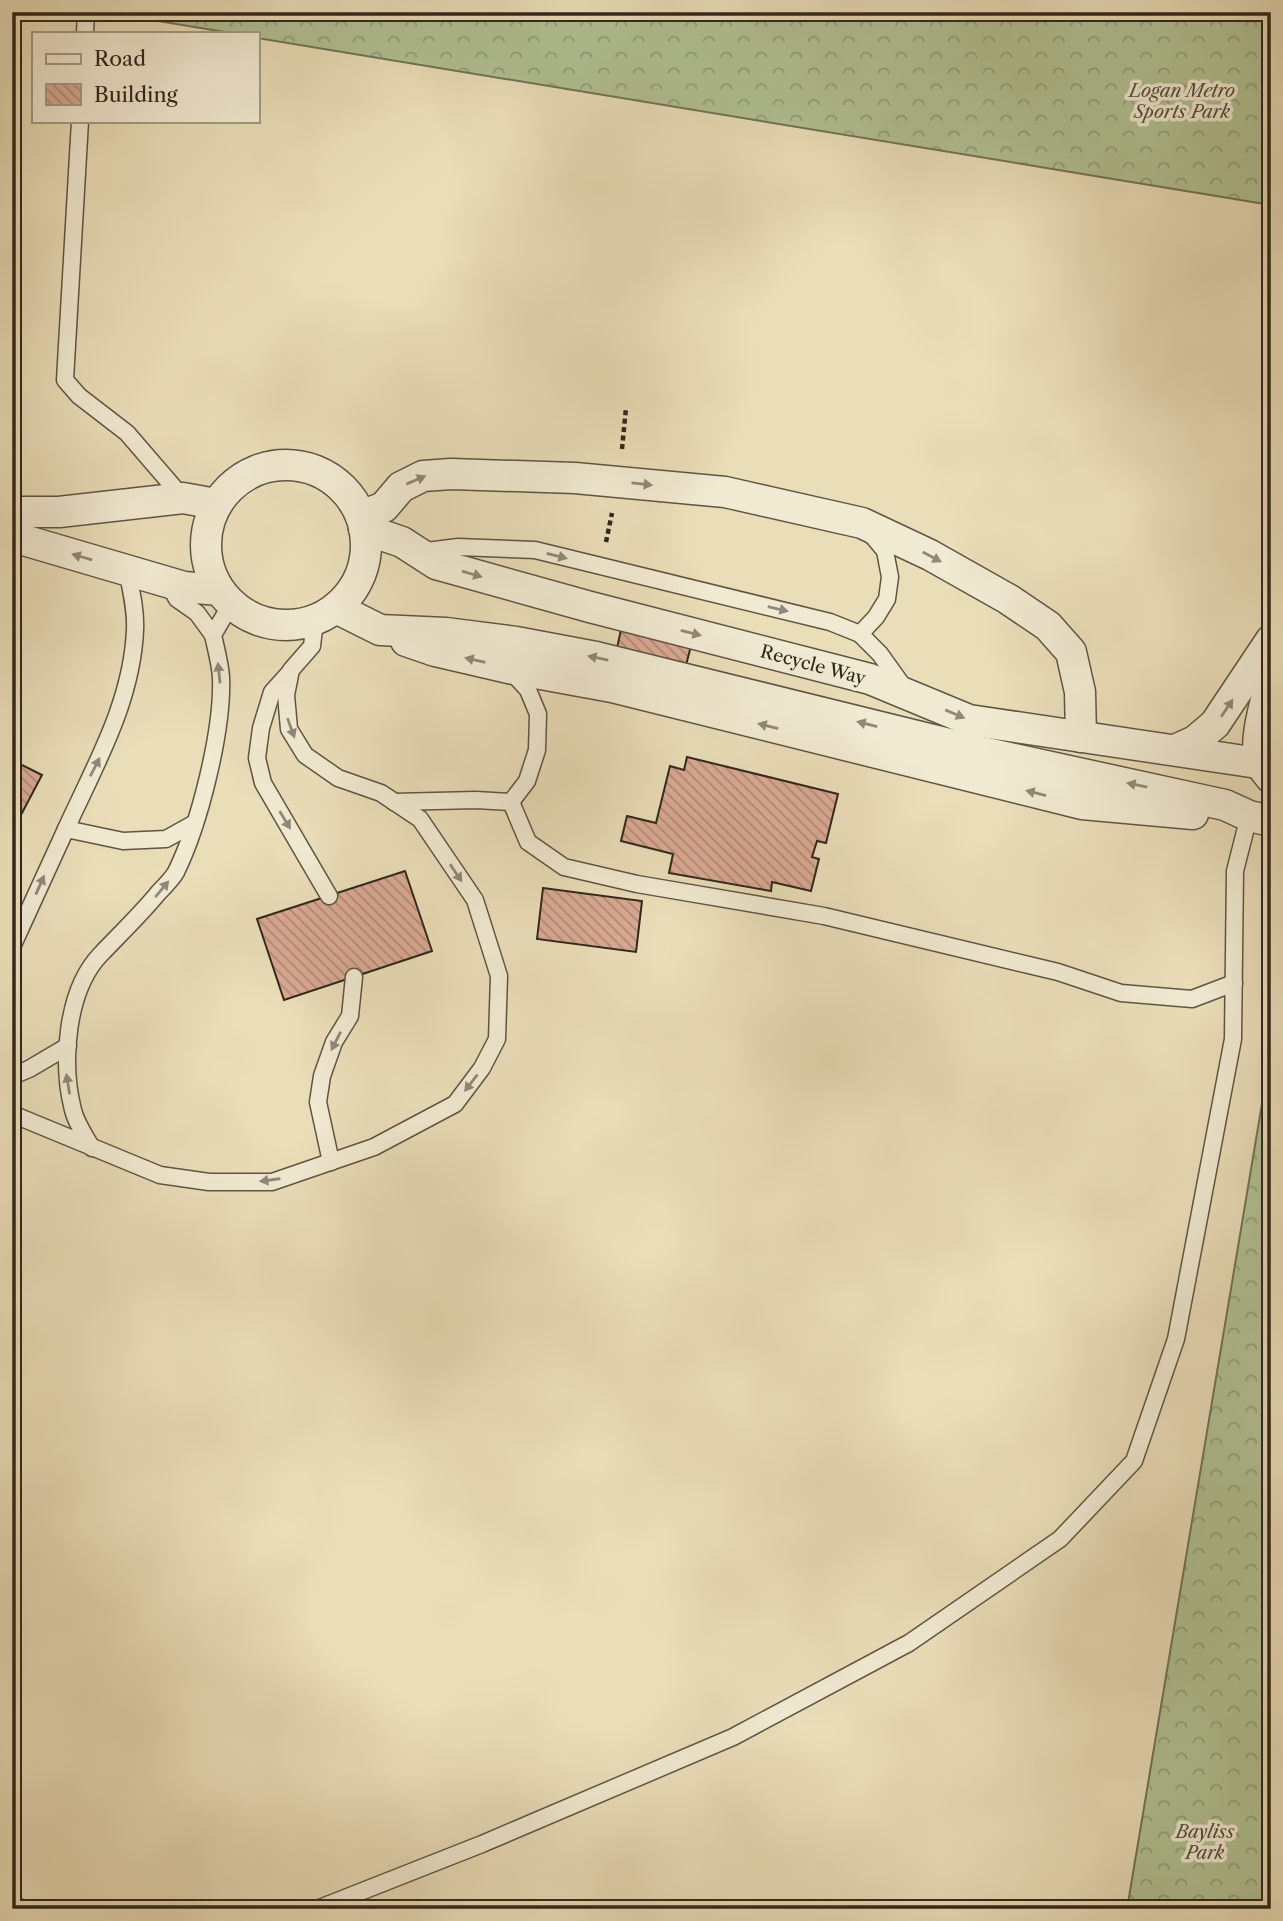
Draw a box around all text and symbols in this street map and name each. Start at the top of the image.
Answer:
legend [32,32,259,122]
text: Road [94,46,146,71]
park label: Logan Metro Sports Park [1127,80,1235,123]
text: Building [94,82,179,107]
one-way arrow [406,475,427,486]
one-way arrow [631,478,653,489]
one-way arrow [922,550,942,562]
one-way arrow [546,551,568,562]
one-way arrow [71,552,92,562]
one-way arrow [461,570,482,580]
one-way arrow [768,604,790,615]
one-way arrow [681,628,703,639]
street label: Recycle Way [758,640,869,690]
one-way arrow [587,653,609,664]
one-way arrow [464,654,486,665]
one-way arrow [214,662,225,684]
one-way arrow [1220,698,1233,717]
one-way arrow [945,709,966,720]
one-way arrow [286,718,297,739]
one-way arrow [856,718,878,729]
one-way arrow [757,720,779,731]
one-way arrow [89,757,100,777]
one-way arrow [1126,780,1148,791]
one-way arrow [1025,787,1047,798]
one-way arrow [279,811,292,830]
one-way arrow [449,863,462,882]
one-way arrow [35,875,46,895]
one-way arrow [154,880,170,898]
one-way arrow [331,1031,343,1051]
one-way arrow [63,1073,74,1095]
one-way arrow [464,1074,478,1092]
one-way arrow [259,1175,281,1186]
park label: Bayliss Park [1174,1821,1234,1864]

